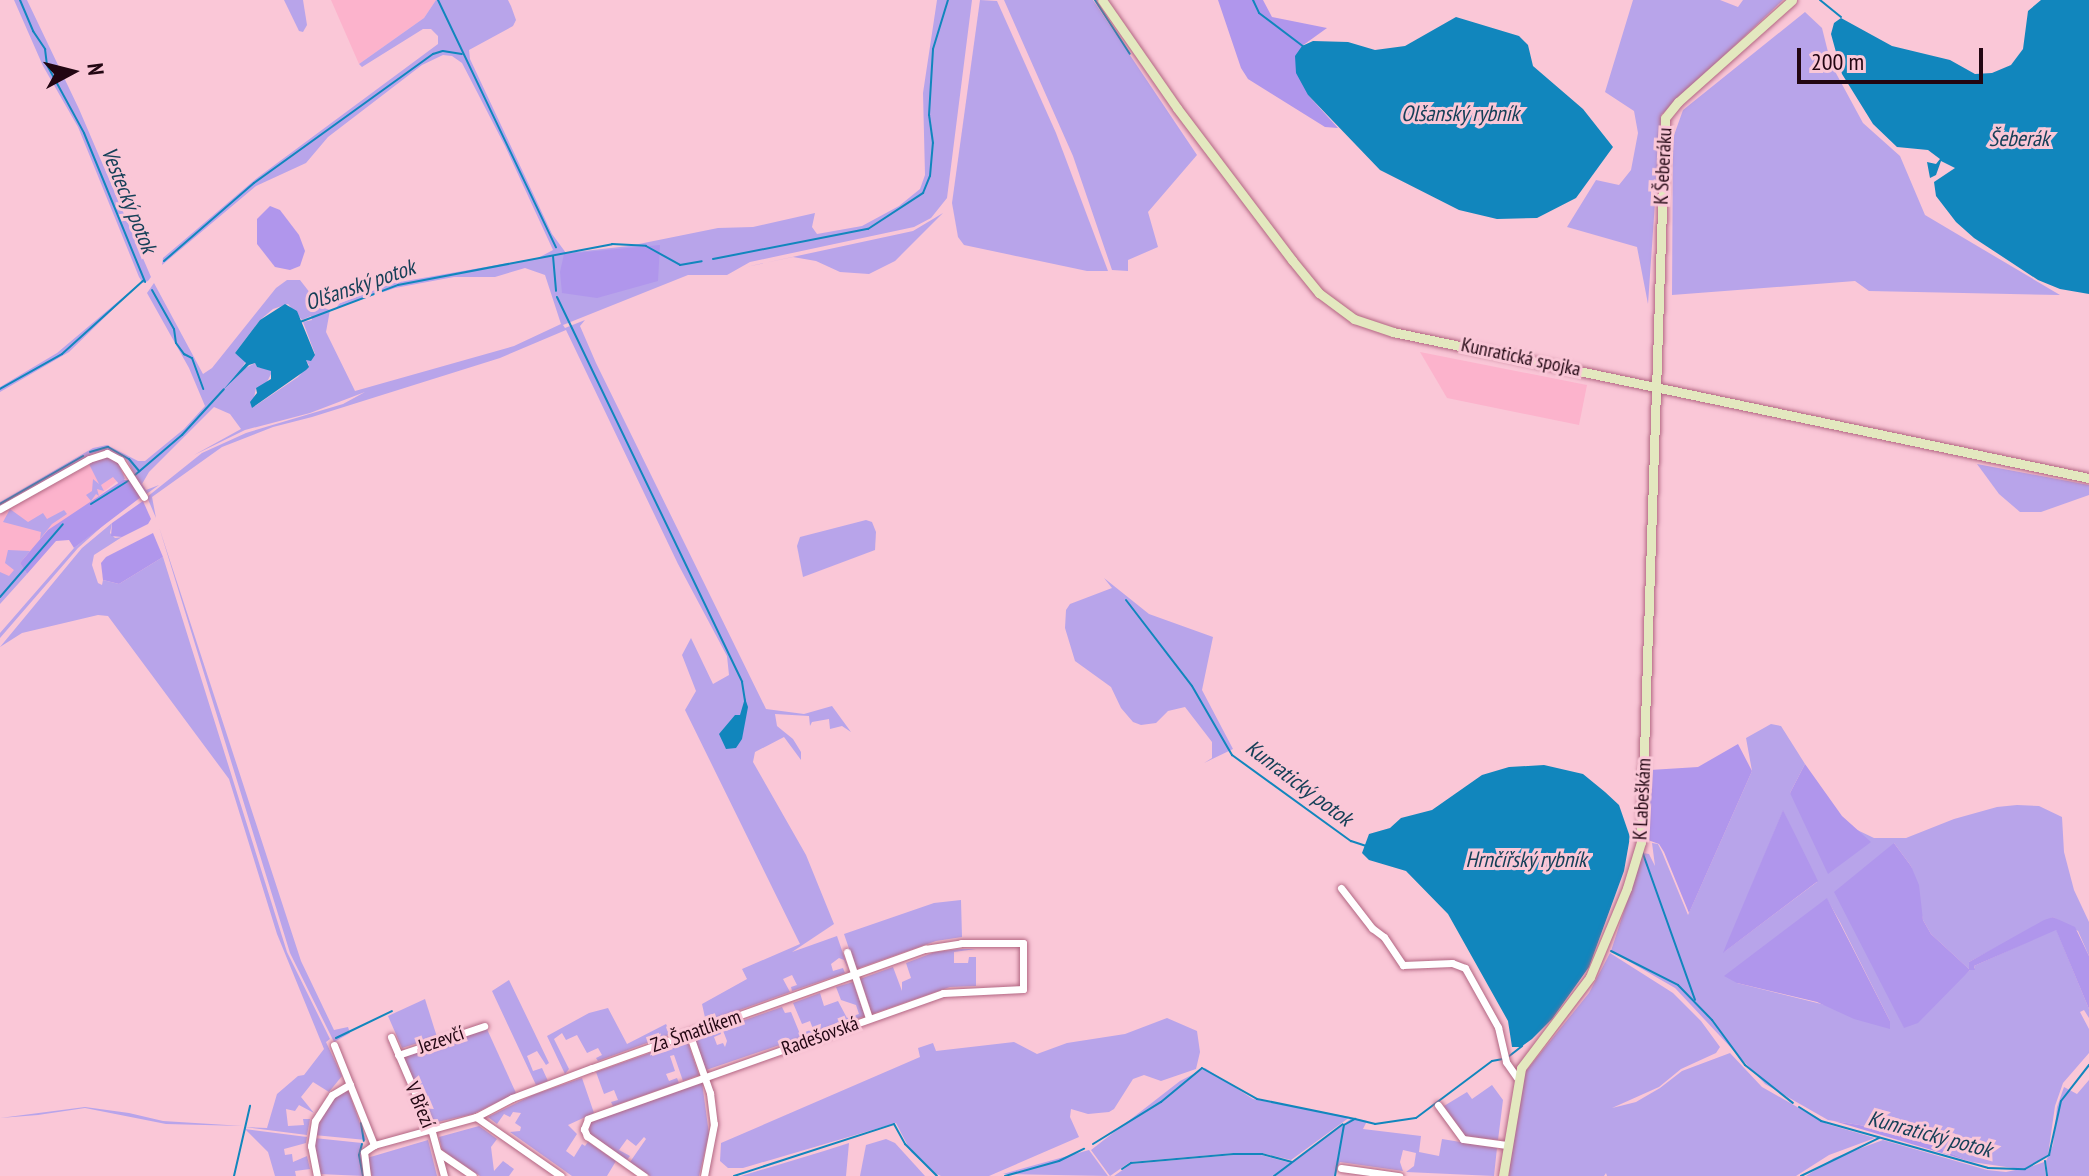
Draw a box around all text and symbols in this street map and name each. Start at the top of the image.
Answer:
north arrow [32,32,112,112]
scale bar [1801,32,1987,82]
text: 200 m [1811,46,1864,77]
text: N [81,61,110,77]
water label: Olšanský rybník [1401,101,1519,127]
water label: Šeberák [1989,126,2049,152]
street label: K Šeberáku [1649,127,1677,205]
water label: Vestecký potok [96,143,162,257]
water label: Olšanský potok [301,254,419,316]
street label: Kunratická spojka [1459,333,1583,381]
water label: Kunratický potok [1240,734,1358,832]
street label: K Labeškám [1628,757,1656,841]
water label: Hrnčířský rybník [1465,847,1587,873]
street label: Za Šmatlíkem [648,1004,744,1058]
street label: Radešovská [778,1011,862,1061]
street label: Jezevčí [415,1021,467,1059]
street label: V Březí [400,1078,440,1132]
water label: Kunratický potok [1865,1105,1995,1163]

